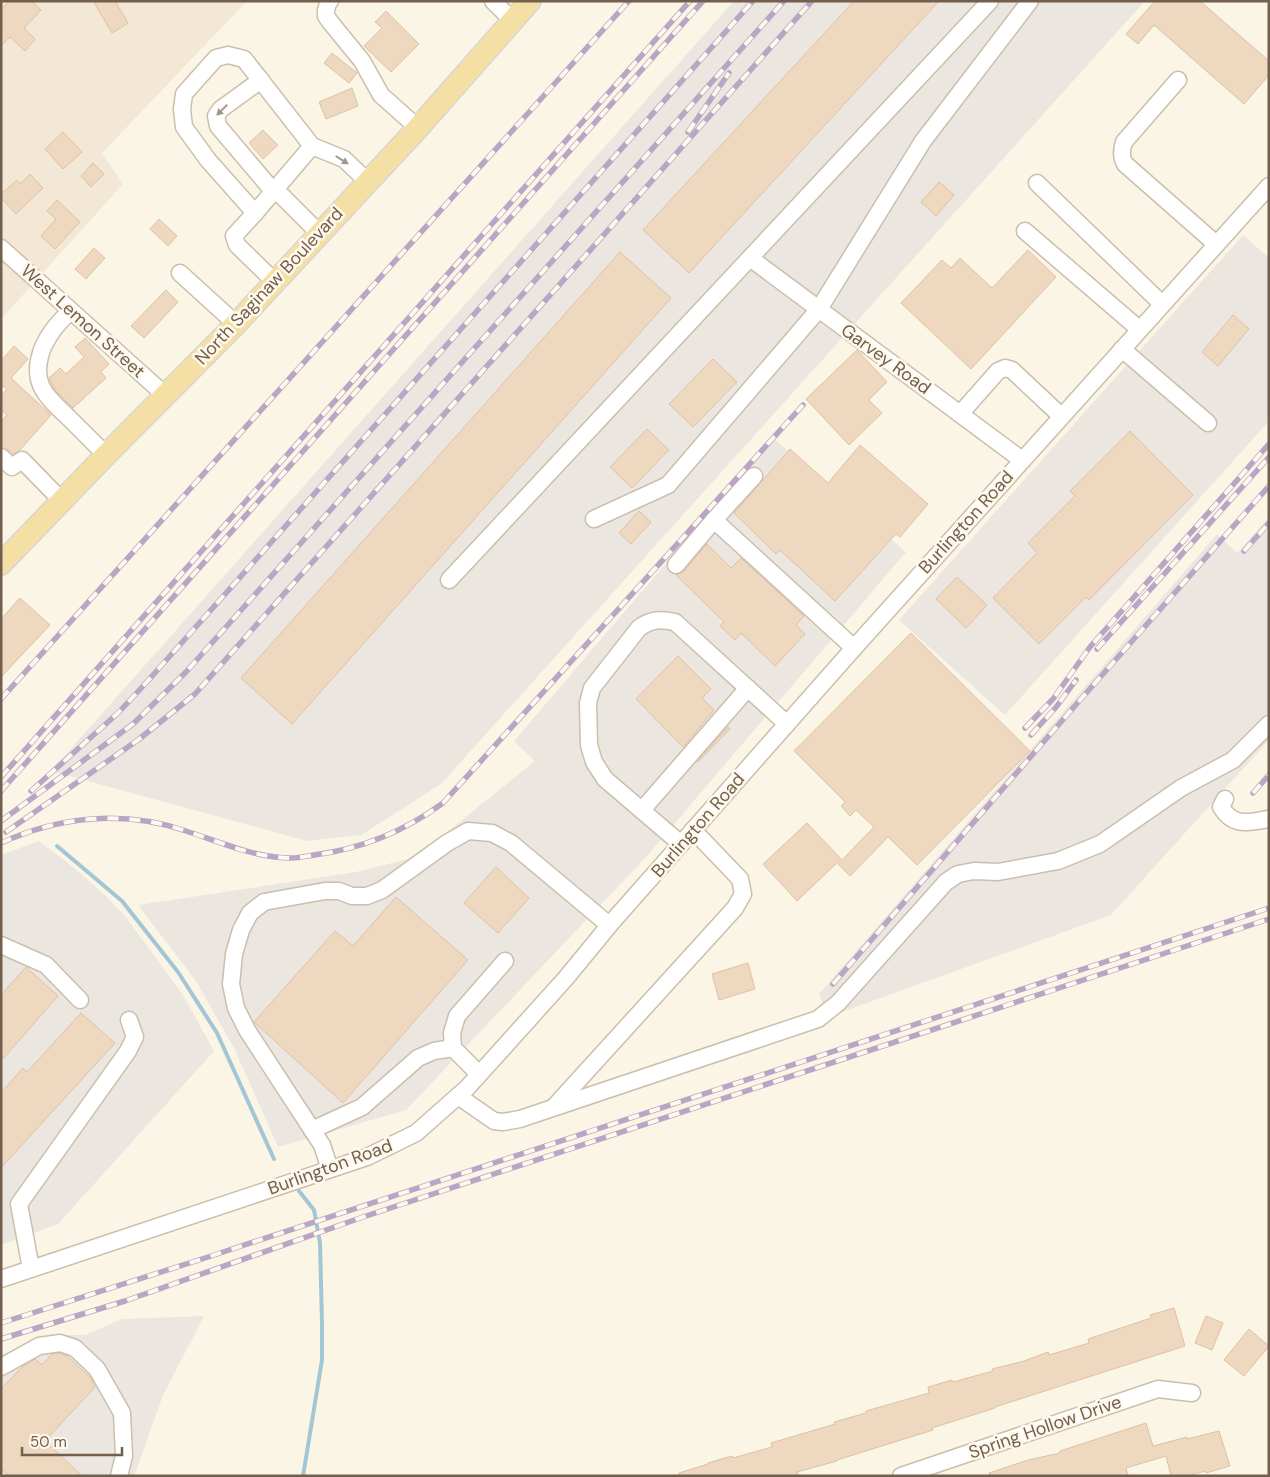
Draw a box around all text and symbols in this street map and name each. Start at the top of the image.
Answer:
one-way arrow [216,104,228,116]
one-way arrow [335,155,348,165]
street label: North Saginaw Boulevard [190,202,348,370]
street label: West Lemon Street [16,259,150,383]
street label: Garvey Road [836,318,936,400]
street label: Burlington Road [913,465,1019,579]
street label: Burlington Road [646,768,750,882]
street label: Burlington Road [264,1133,396,1201]
street label: Spring Hollow Drive [965,1390,1125,1464]
scale bar [22,1424,122,1456]
text: 50 m [30,1432,67,1452]

